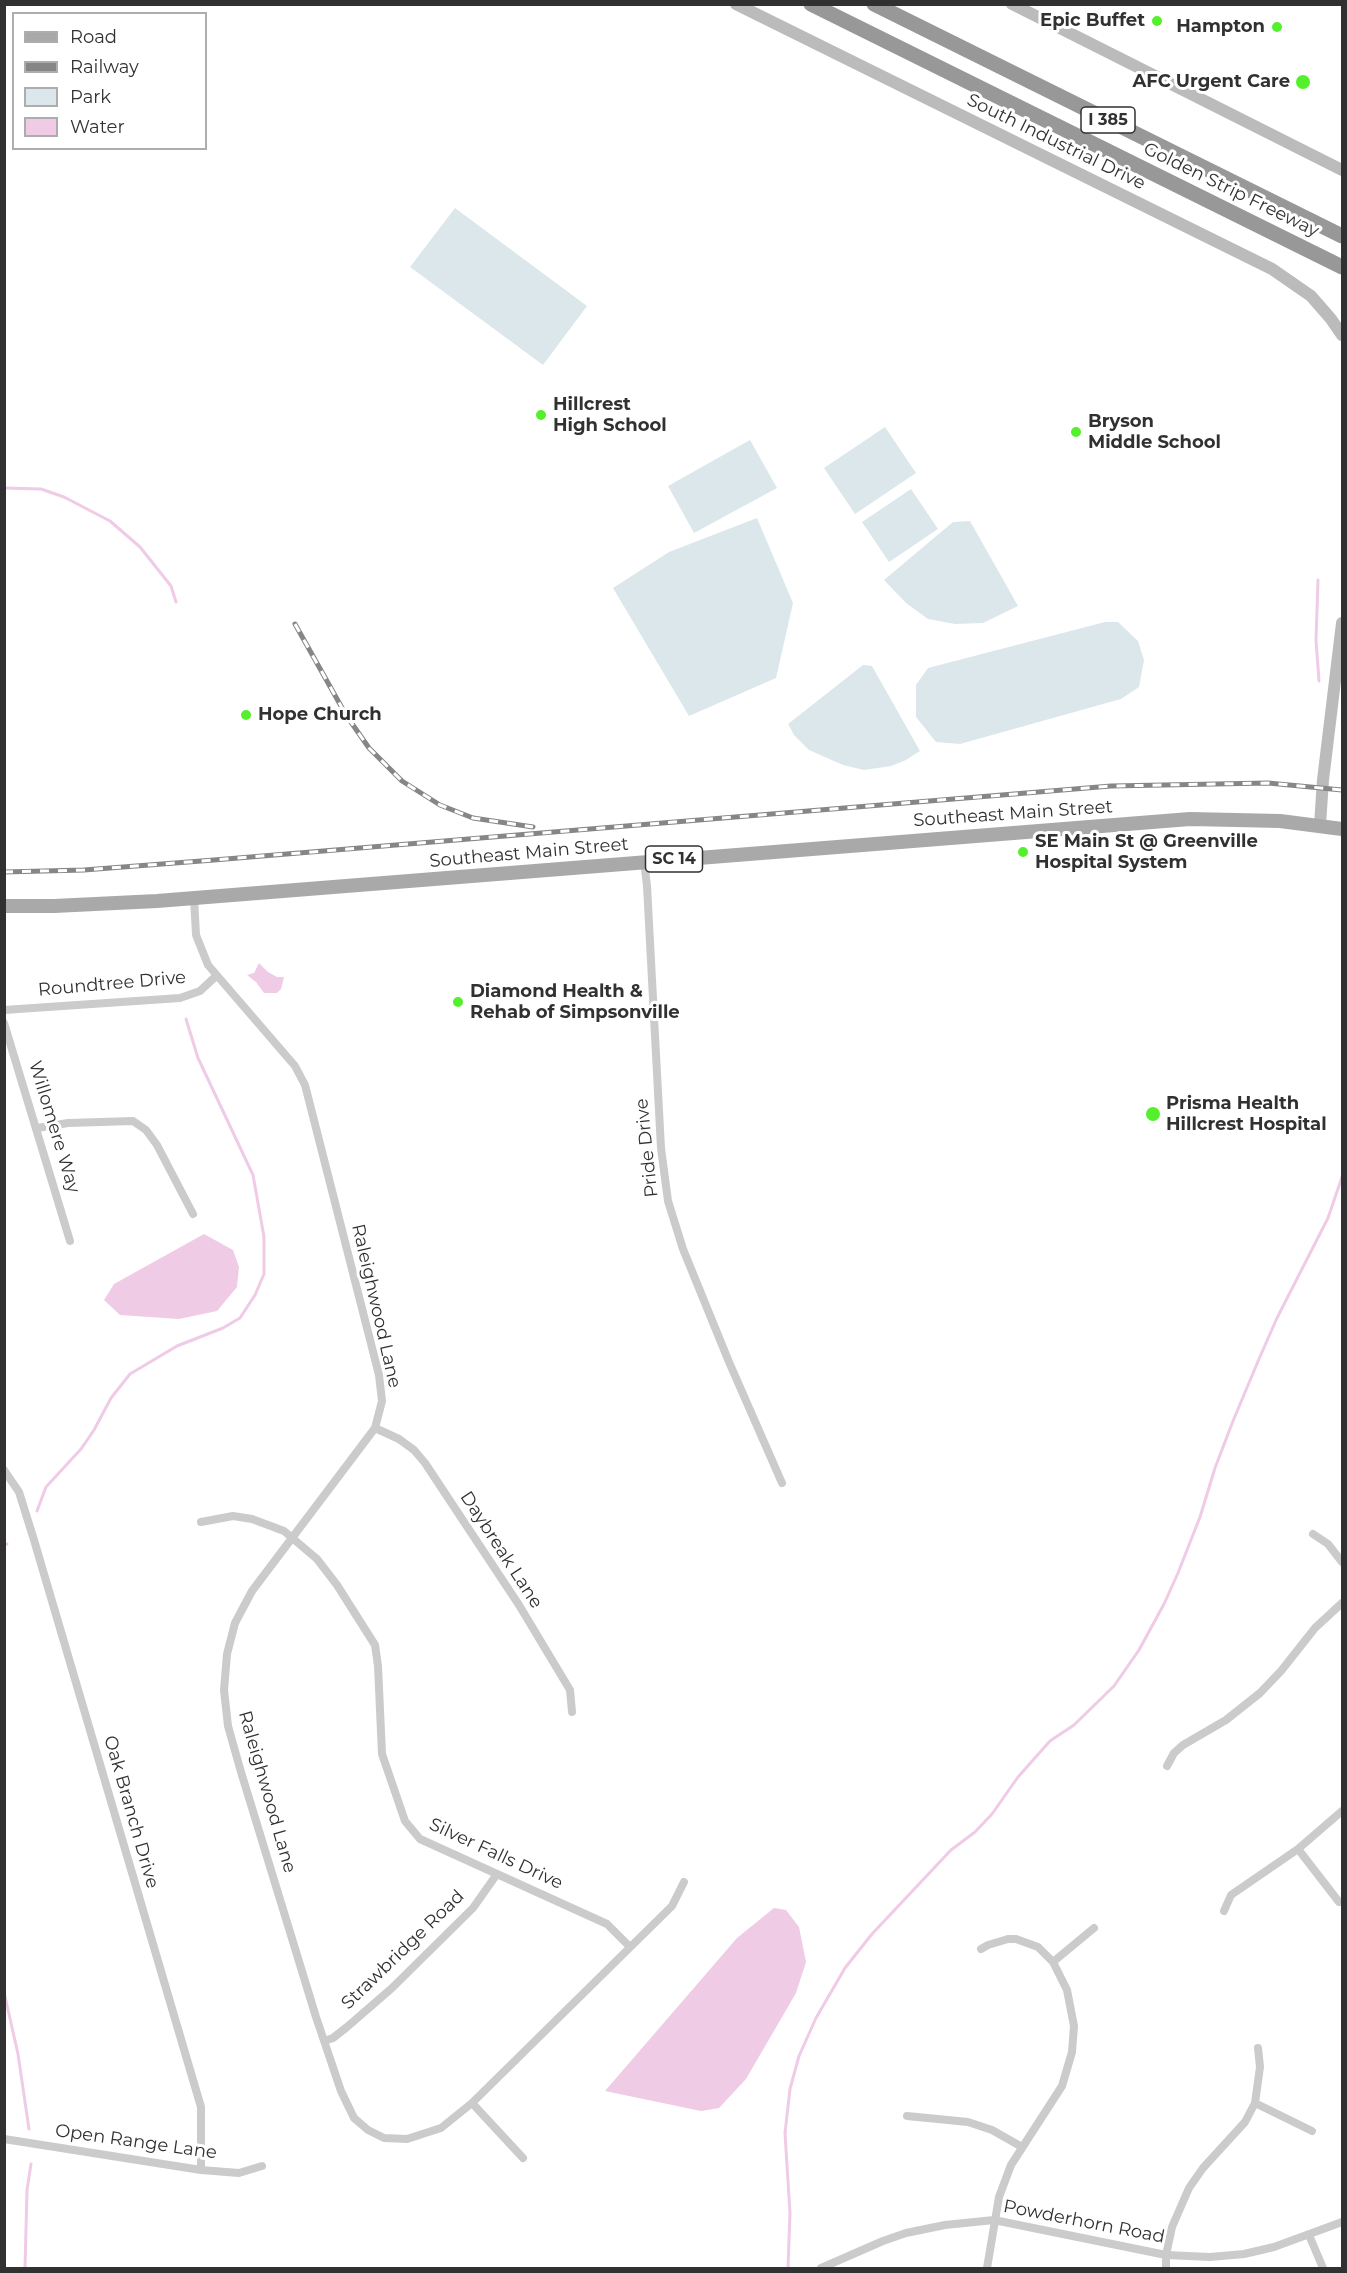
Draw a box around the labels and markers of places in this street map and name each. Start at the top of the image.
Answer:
place label: Epic Buffet [1040,10,1145,32]
marker: Epic Buffet [1150,14,1164,28]
place label: Hampton [1176,16,1265,38]
marker: Hampton [1270,20,1284,34]
place label: AFC Urgent Care [1133,71,1290,93]
marker: AFC Urgent Care [1294,73,1312,91]
place label: Hillcrest High School [553,394,667,436]
marker: Hillcrest High School [534,408,548,422]
place label: Bryson Middle School [1088,411,1221,454]
marker: Bryson Middle School [1069,425,1083,439]
place label: Hope Church [258,704,382,726]
marker: Hope Church [239,708,253,722]
place label: SE Main St @ Greenville Hospital System [1035,831,1258,874]
marker: SE Main St @ Greenville Hospital System [1016,845,1030,859]
place label: Diamond Health & Rehab of Simpsonville [470,981,680,1024]
marker: Diamond Health & Rehab of Simpsonville [451,995,465,1009]
place label: Prisma Health Hillcrest Hospital [1166,1093,1327,1136]
marker: Prisma Health Hillcrest Hospital [1144,1105,1162,1123]

